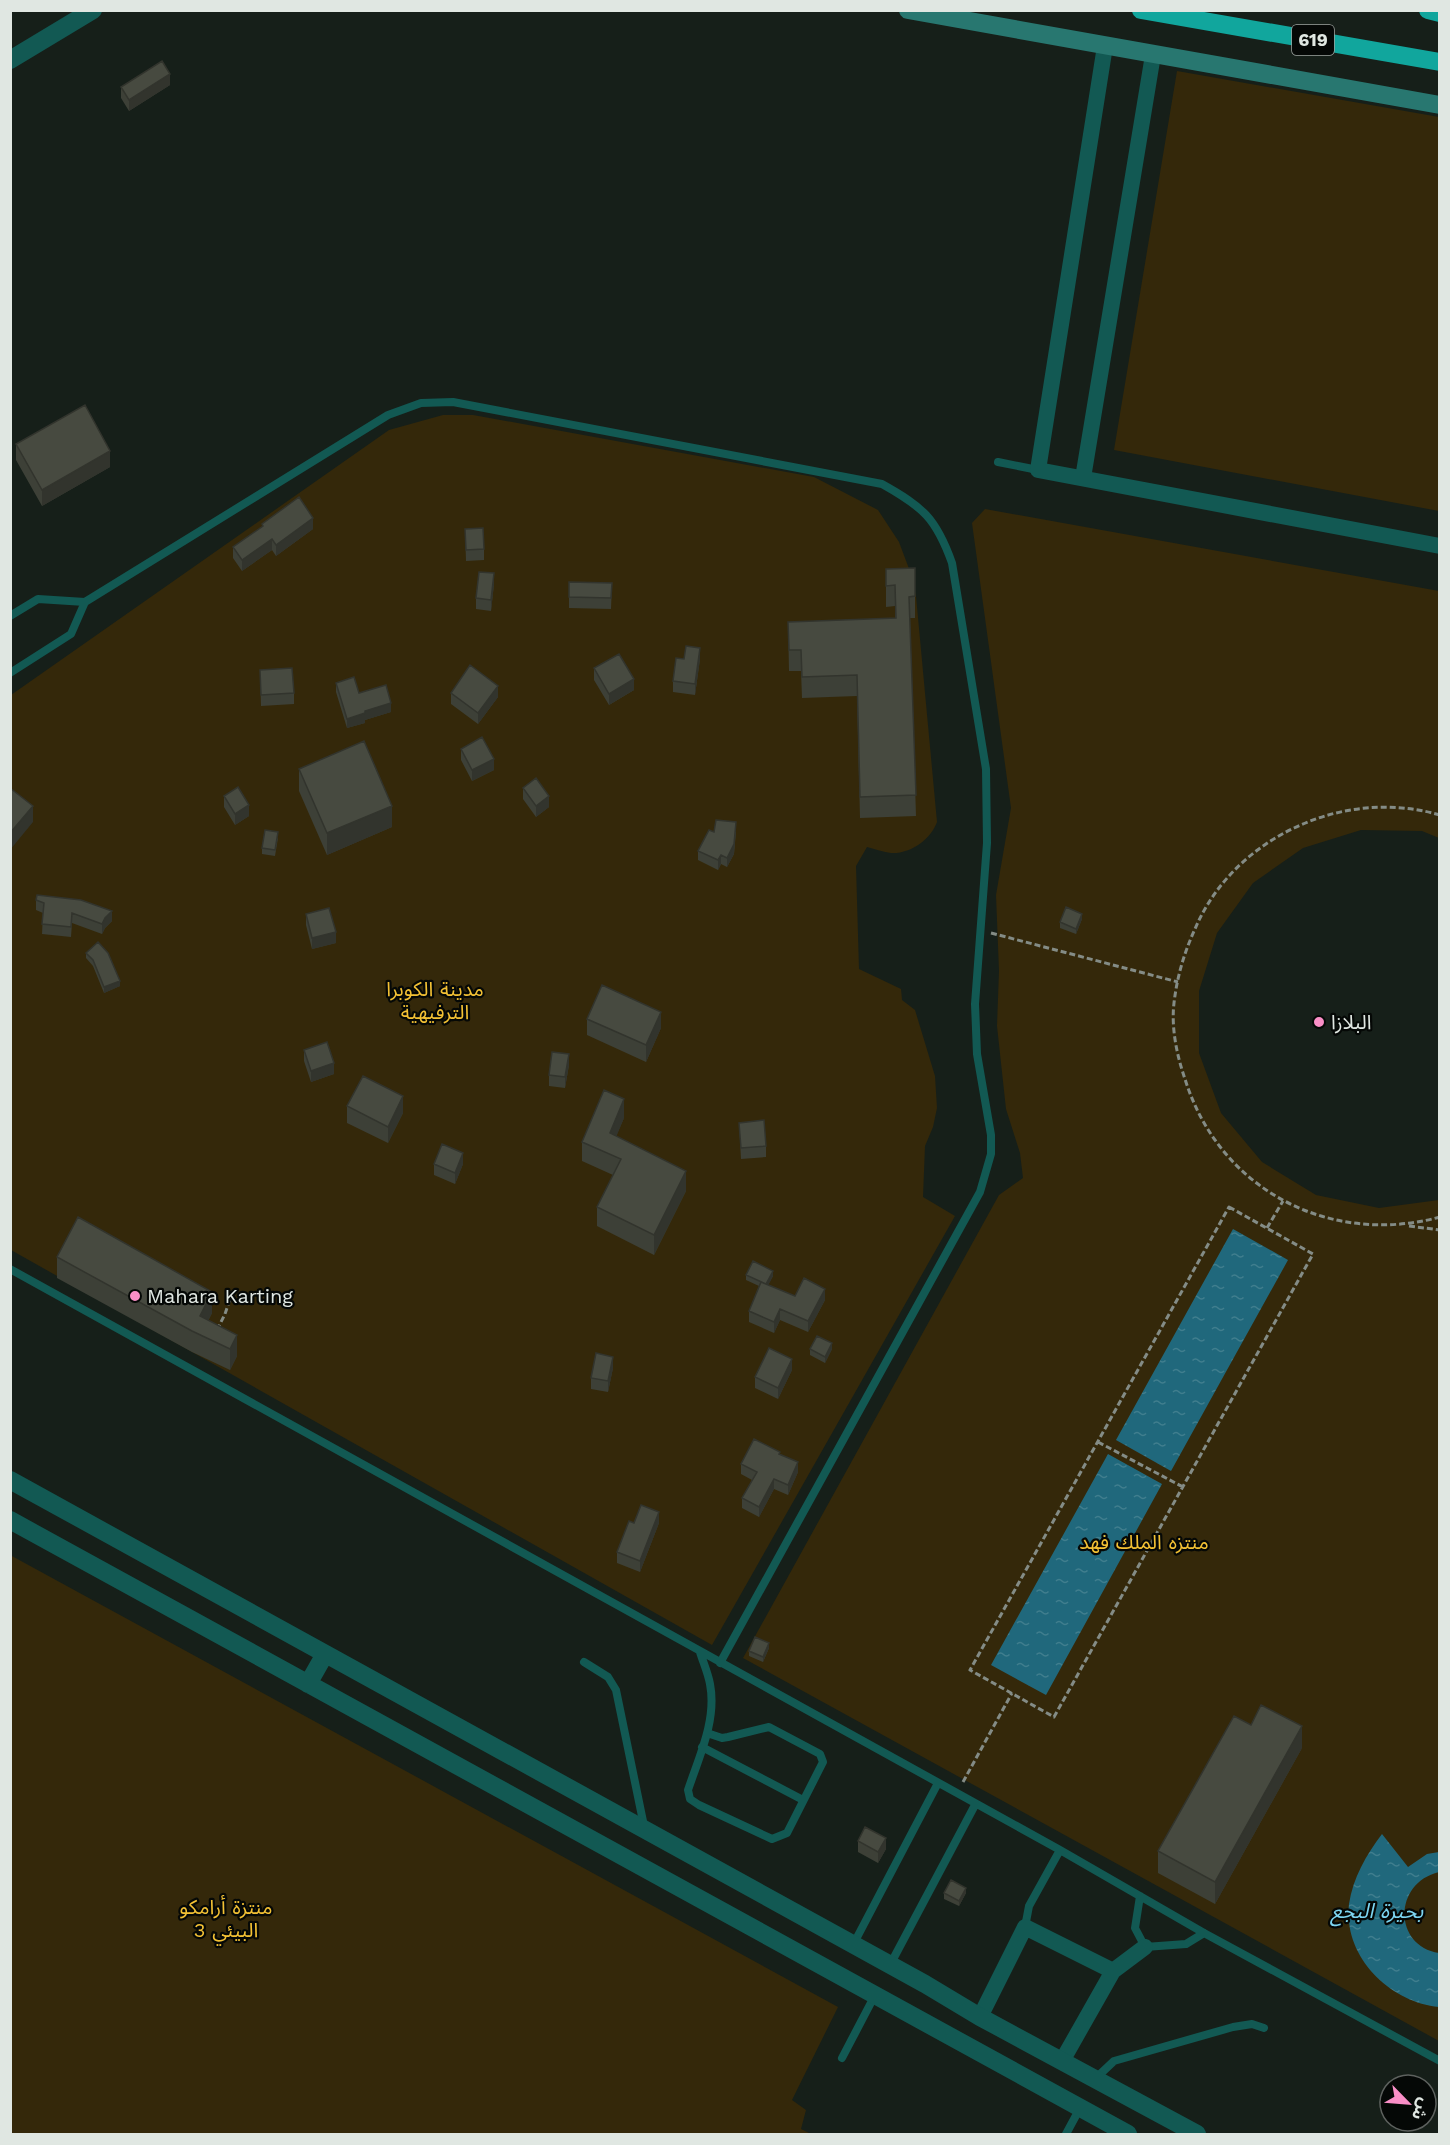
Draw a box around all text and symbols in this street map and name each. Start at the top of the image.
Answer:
road number: 619 [1292,25,1334,55]
park label: مدينة الكوبرا الترفيهية [386,977,484,1024]
place label: البلازا [1331,1010,1371,1034]
marker: البلازا [1312,1015,1326,1029]
place label: Mahara Karting [147,1284,293,1308]
marker: Mahara Karting [128,1289,142,1303]
park label: منتزه الملك فهد [1079,1530,1209,1554]
park label: منتزة أرامكو البيئي 3 [179,1895,273,1946]
water label: بحيرة البجع [1329,1898,1423,1927]
north arrow [1378,2073,1438,2133]
text: ش [1408,2095,1434,2123]

